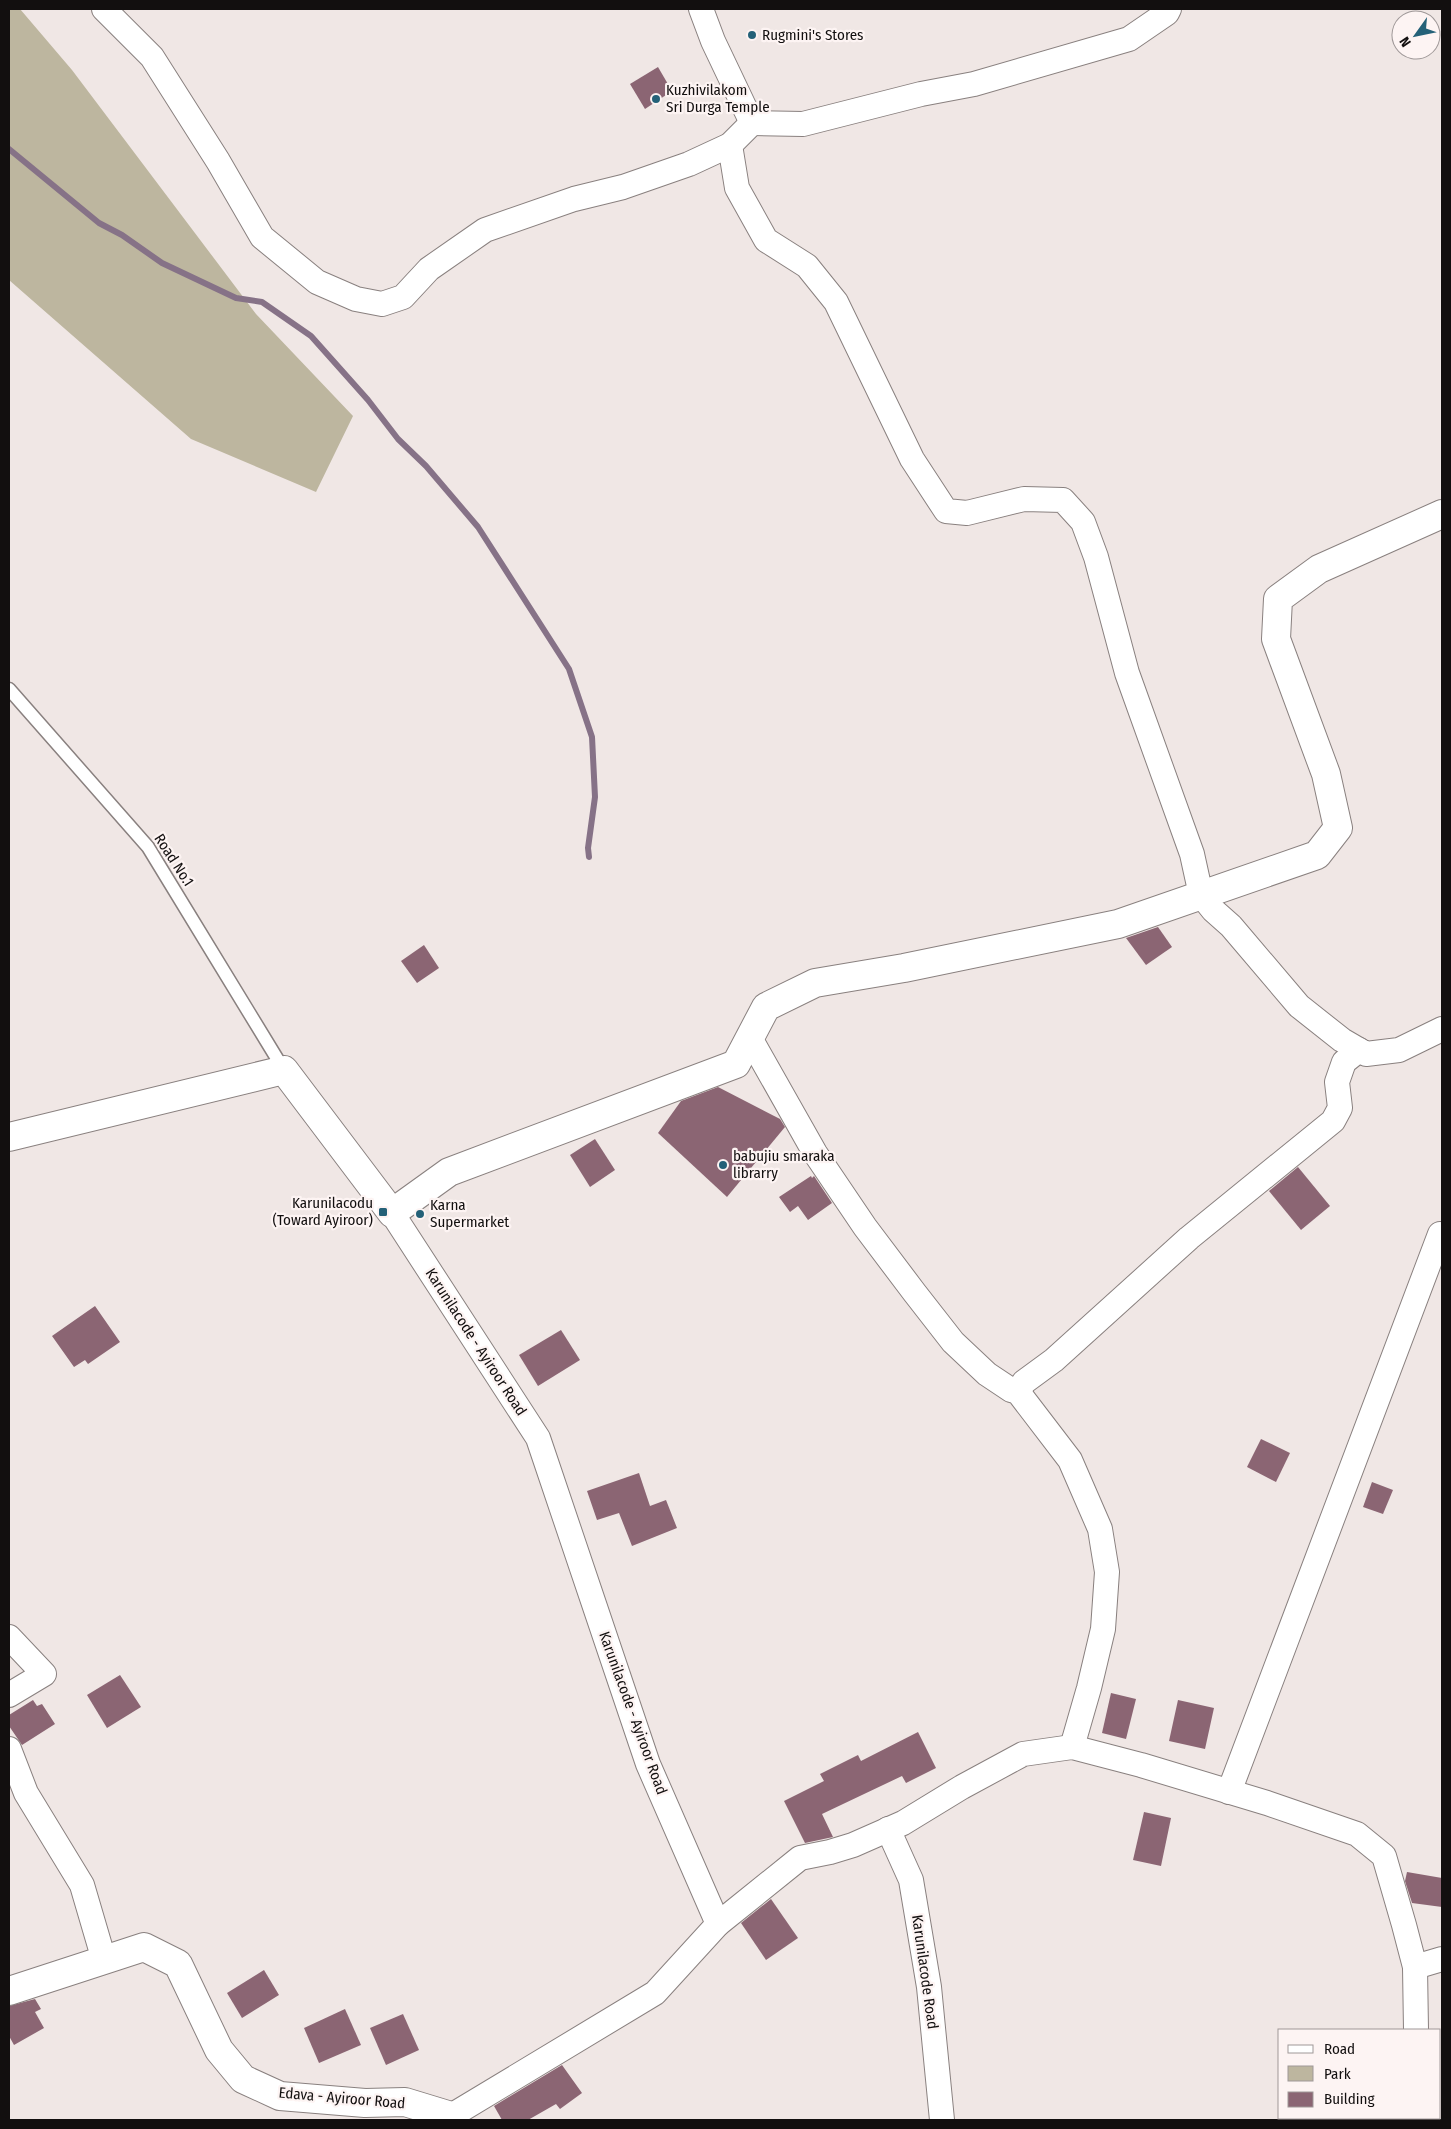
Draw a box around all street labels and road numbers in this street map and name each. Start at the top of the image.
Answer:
street label: Road No.1 [150,830,198,890]
street label: Karunilacode - Ayiroor Road [422,1265,530,1419]
street label: Karunilacode - Ayiroor Road [595,1629,671,1797]
street label: Karunilacode Road [908,1914,942,2030]
street label: Edava - Ayiroor Road [278,2083,406,2113]

